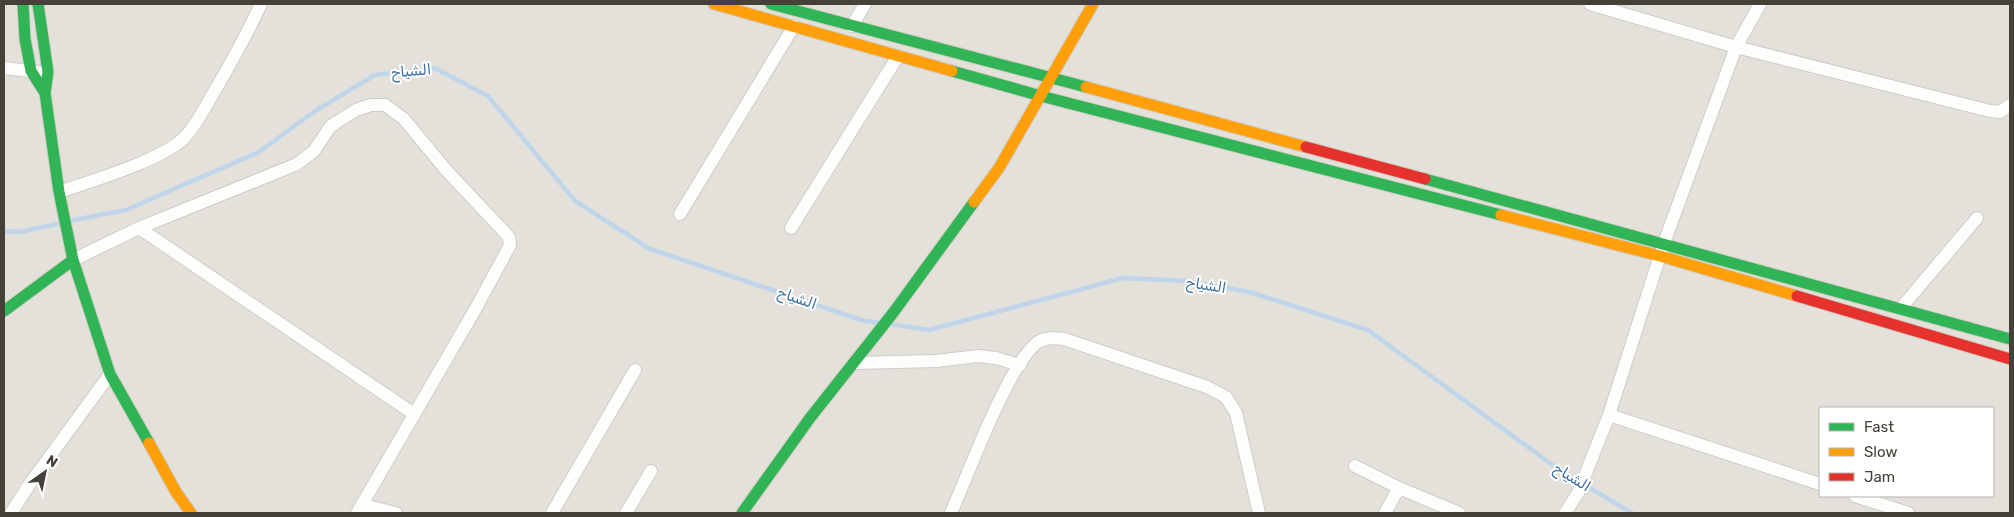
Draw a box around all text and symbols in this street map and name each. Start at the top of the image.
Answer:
water label: الشياح [390,60,432,84]
water label: الشياح [1184,273,1227,299]
water label: الشياح [774,283,819,315]
legend [1819,407,1994,497]
text: Fast [1864,418,1894,436]
text: Slow [1864,443,1897,461]
north arrow [20,447,70,497]
text: N [43,452,61,471]
water label: الشياح [1549,459,1594,497]
text: Jam [1864,468,1895,486]

